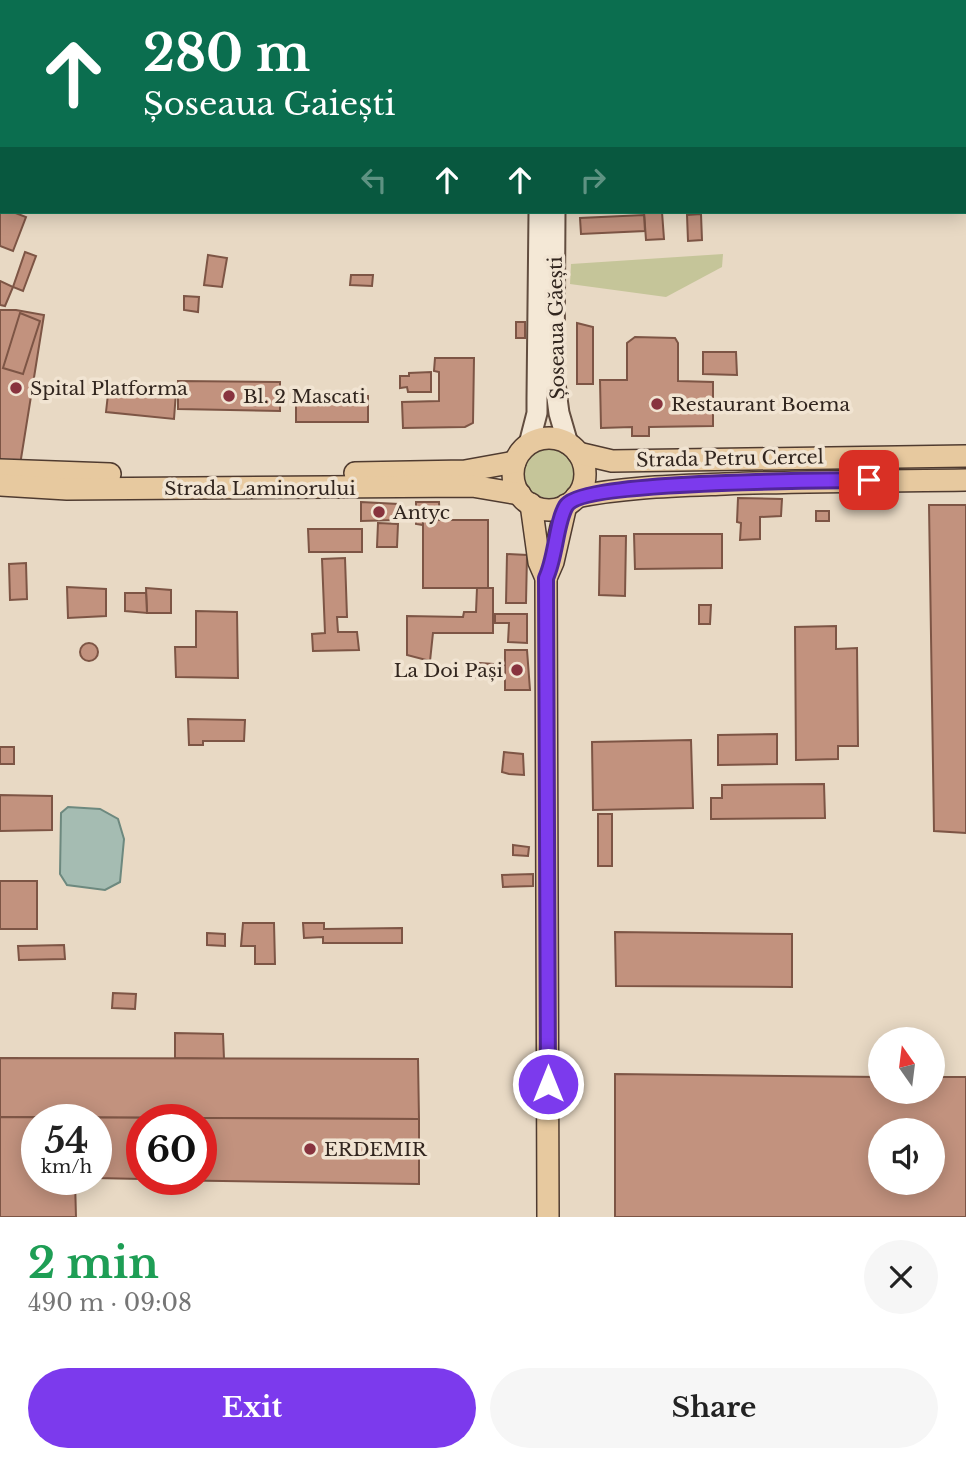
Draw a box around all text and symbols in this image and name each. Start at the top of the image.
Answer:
text: 280 m [143,23,310,84]
icon: ahead [28,28,119,119]
text: Șoseaua Gaiești [143,84,396,124]
icon: left [355,161,393,199]
icon: ahead [428,161,466,199]
icon: ahead [501,161,539,199]
icon: right [574,161,612,199]
street label: Șoseaua Găești [544,256,569,400]
place label: Spital Platforma [30,377,188,400]
marker: Spital Platforma [8,380,24,396]
place label: Bl. 2 Mascati [243,385,366,408]
marker: Bl. 2 Mascati [221,388,237,404]
place label: Restaurant Boema [671,393,850,416]
marker: Restaurant Boema [649,396,665,412]
street label: Strada Petru Cercel [636,445,824,472]
pin [839,450,899,510]
icon: arrive [850,461,888,499]
street label: Strada Laminorului [164,477,356,500]
place label: Antyc [392,501,450,524]
marker: Antyc [371,504,387,520]
place label: La Doi Pași [394,659,504,682]
marker: La Doi Pași [509,662,525,678]
north arrow [868,1027,945,1104]
map controls [868,1027,945,1195]
position arrow [511,1047,585,1121]
speed limit sign: 60 [126,1104,217,1195]
button: sound [868,1118,945,1195]
text: 54 [44,1119,89,1162]
place label: ERDEMIR [324,1138,428,1161]
marker: ERDEMIR [302,1141,318,1157]
text: km/h [41,1156,92,1178]
text: 2 min [28,1237,159,1289]
button: close [864,1240,938,1314]
text: 490 m · 09:08 [28,1289,192,1317]
button: Exit [28,1368,476,1448]
button: Share [490,1368,938,1448]

